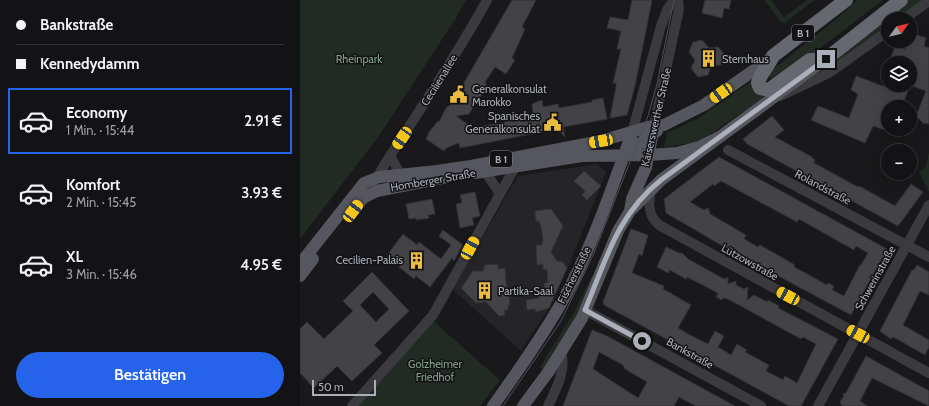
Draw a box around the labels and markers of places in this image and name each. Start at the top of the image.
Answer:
building icon: Sternhaus [699,49,719,69]
place label: Sternhaus [722,52,769,66]
place label: Generalkonsulat Marokko [472,82,547,109]
public building icon: Generalkonsulat Marokko [449,85,469,105]
place label: Spanisches Generalkonsulat [465,109,540,136]
public building icon: Spanisches Generalkonsulat [543,112,563,132]
building icon: Cecilien-Palais [406,250,426,270]
place label: Cecilien-Palais [336,253,403,267]
building icon: Partika-Saal [475,281,495,301]
place label: Partika-Saal [498,284,554,298]

